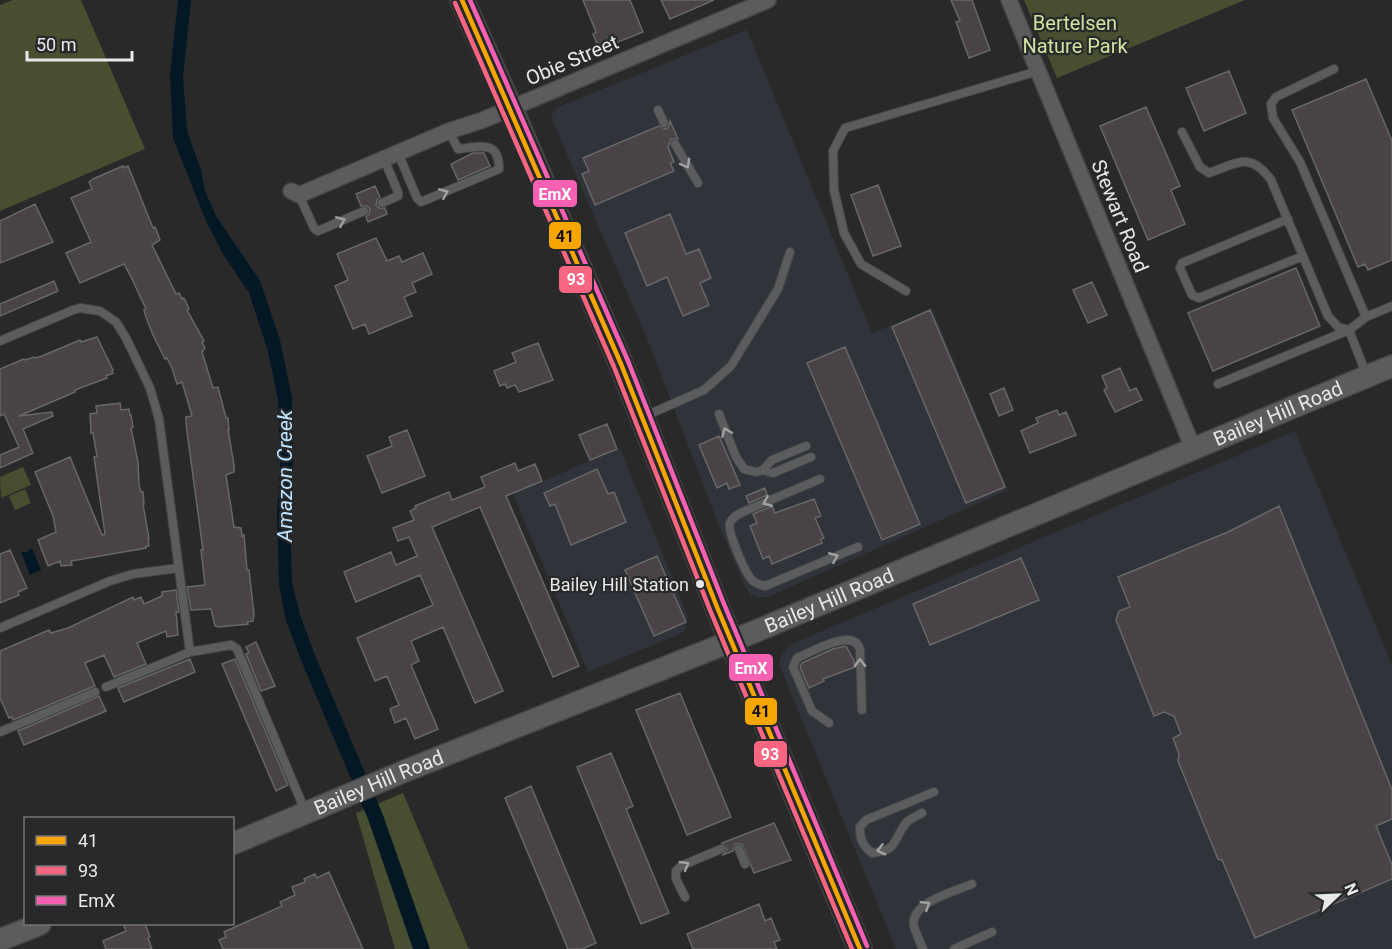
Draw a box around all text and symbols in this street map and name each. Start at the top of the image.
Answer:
park label: Bertelsen Nature Park [1022,11,1128,58]
scale bar [27,24,132,62]
street label: Obie Street [522,30,622,90]
text: 50 m [36,34,76,55]
street label: Stewart Road [1086,156,1154,276]
one-way arrow [679,157,690,168]
line badge: EmX [532,179,578,208]
text: EmX [538,185,572,204]
one-way arrow [438,188,449,200]
one-way arrow [335,216,346,228]
line badge: 41 [548,221,582,250]
text: 41 [556,227,574,246]
line badge: 93 [558,265,593,294]
text: 93 [567,270,585,289]
street label: Bailey Hill Road [1210,376,1346,451]
water label: Amazon Creek [273,409,297,543]
one-way arrow [721,428,733,439]
one-way arrow [762,495,773,507]
one-way arrow [828,552,839,564]
street label: Bailey Hill Road [761,563,897,638]
place label: Bailey Hill Station [550,574,689,595]
marker: Bailey Hill Station [694,578,706,590]
line badge: EmX [728,653,774,682]
one-way arrow [854,658,866,667]
text: EmX [734,659,768,678]
line badge: 41 [744,697,778,726]
text: 41 [752,702,770,721]
line badge: 93 [753,740,788,768]
street label: Bailey Hill Road [310,745,447,820]
text: 93 [761,745,779,764]
legend [24,817,234,925]
text: 41 [78,830,98,851]
one-way arrow [876,842,886,855]
text: 93 [78,860,98,881]
one-way arrow [679,861,689,873]
north arrow [1308,865,1368,925]
text: N [1340,880,1362,898]
text: EmX [78,890,115,911]
one-way arrow [920,901,930,913]

